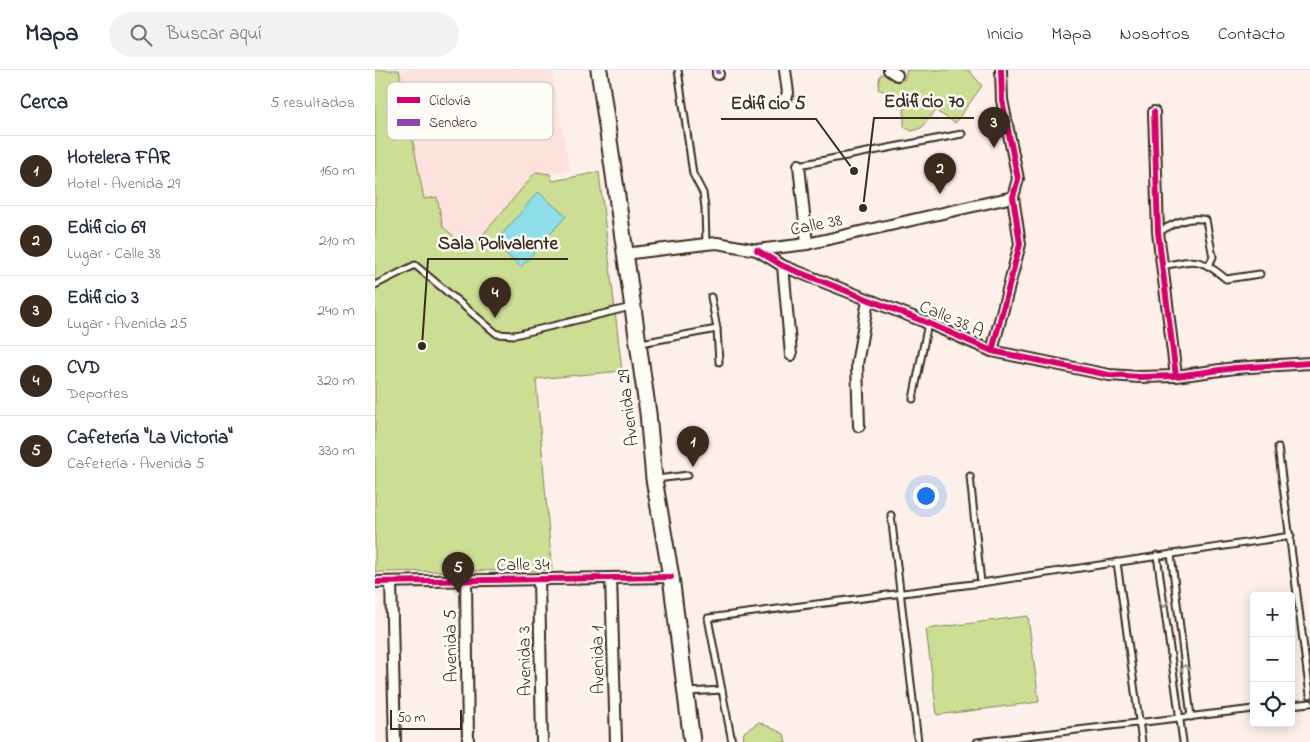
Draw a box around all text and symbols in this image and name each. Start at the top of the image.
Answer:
search box [109,12,459,57]
text: Mapa [25,17,79,52]
icon: search [127,21,155,49]
text: Buscar aquí [167,21,262,48]
text: Inicio [986,22,1023,48]
text: Mapa [1051,22,1092,48]
text: Nosotros [1120,22,1190,48]
text: Contacto [1218,22,1285,48]
legend [387,82,553,140]
callout: Edificio 70 [874,84,974,118]
callout: Edificio 5 [721,85,816,119]
text: Cerca [20,88,68,118]
text: Edificio 70 [884,89,965,116]
text: 5 resultados [270,91,355,115]
text: Ciclovía [429,91,471,112]
text: Edificio 5 [730,91,806,118]
pin: 3 [978,107,1010,148]
text: Sendero [429,113,477,134]
text: Hotelera FAR [67,145,170,172]
pin: 2 [924,153,956,194]
text: 1 [33,159,39,183]
text: 160 m [320,159,355,183]
text: Hotel · Avenida 29 [67,172,180,196]
street label: Calle 38 [788,208,845,244]
text: Edificio 69 [67,215,145,242]
callout: Sala Polivalente [428,225,568,259]
text: 2 [32,229,40,253]
text: 210 m [319,229,355,253]
text: Sala Polivalente [438,231,558,258]
text: Lugar · Calle 38 [67,242,161,266]
pin: 4 [479,277,511,318]
text: Edificio 3 [67,285,139,312]
street label: Calle 38 A [915,295,988,345]
text: 3 [33,299,39,323]
text: 240 m [317,299,355,323]
text: Lugar · Avenida 25 [67,312,187,336]
text: CVD [67,355,100,382]
street label: Avenida 29 [611,367,647,448]
text: 4 [33,369,39,393]
text: 320 m [317,369,355,393]
text: Deportes [67,382,129,406]
text: Cafetería "La Victoria" [67,425,233,452]
pin: 1 [677,426,709,467]
text: 5 [31,439,41,463]
text: 330 m [318,439,355,463]
text: Cafetería · Avenida 5 [67,452,205,476]
your location [913,483,939,509]
pin: 5 [442,552,474,593]
street label: Calle 34 [496,553,550,579]
map controls [1250,592,1295,727]
button: + [1250,592,1295,637]
one-way arrow [1158,599,1168,608]
street label: Avenida 5 [438,609,466,683]
street label: Avenida 3 [512,625,540,696]
street label: Avenida 1 [585,625,613,695]
button: − [1250,637,1295,682]
one-way arrow [1180,664,1191,672]
button: locate [1250,682,1295,727]
scale bar [390,707,463,730]
text: 50 m [397,708,425,729]

